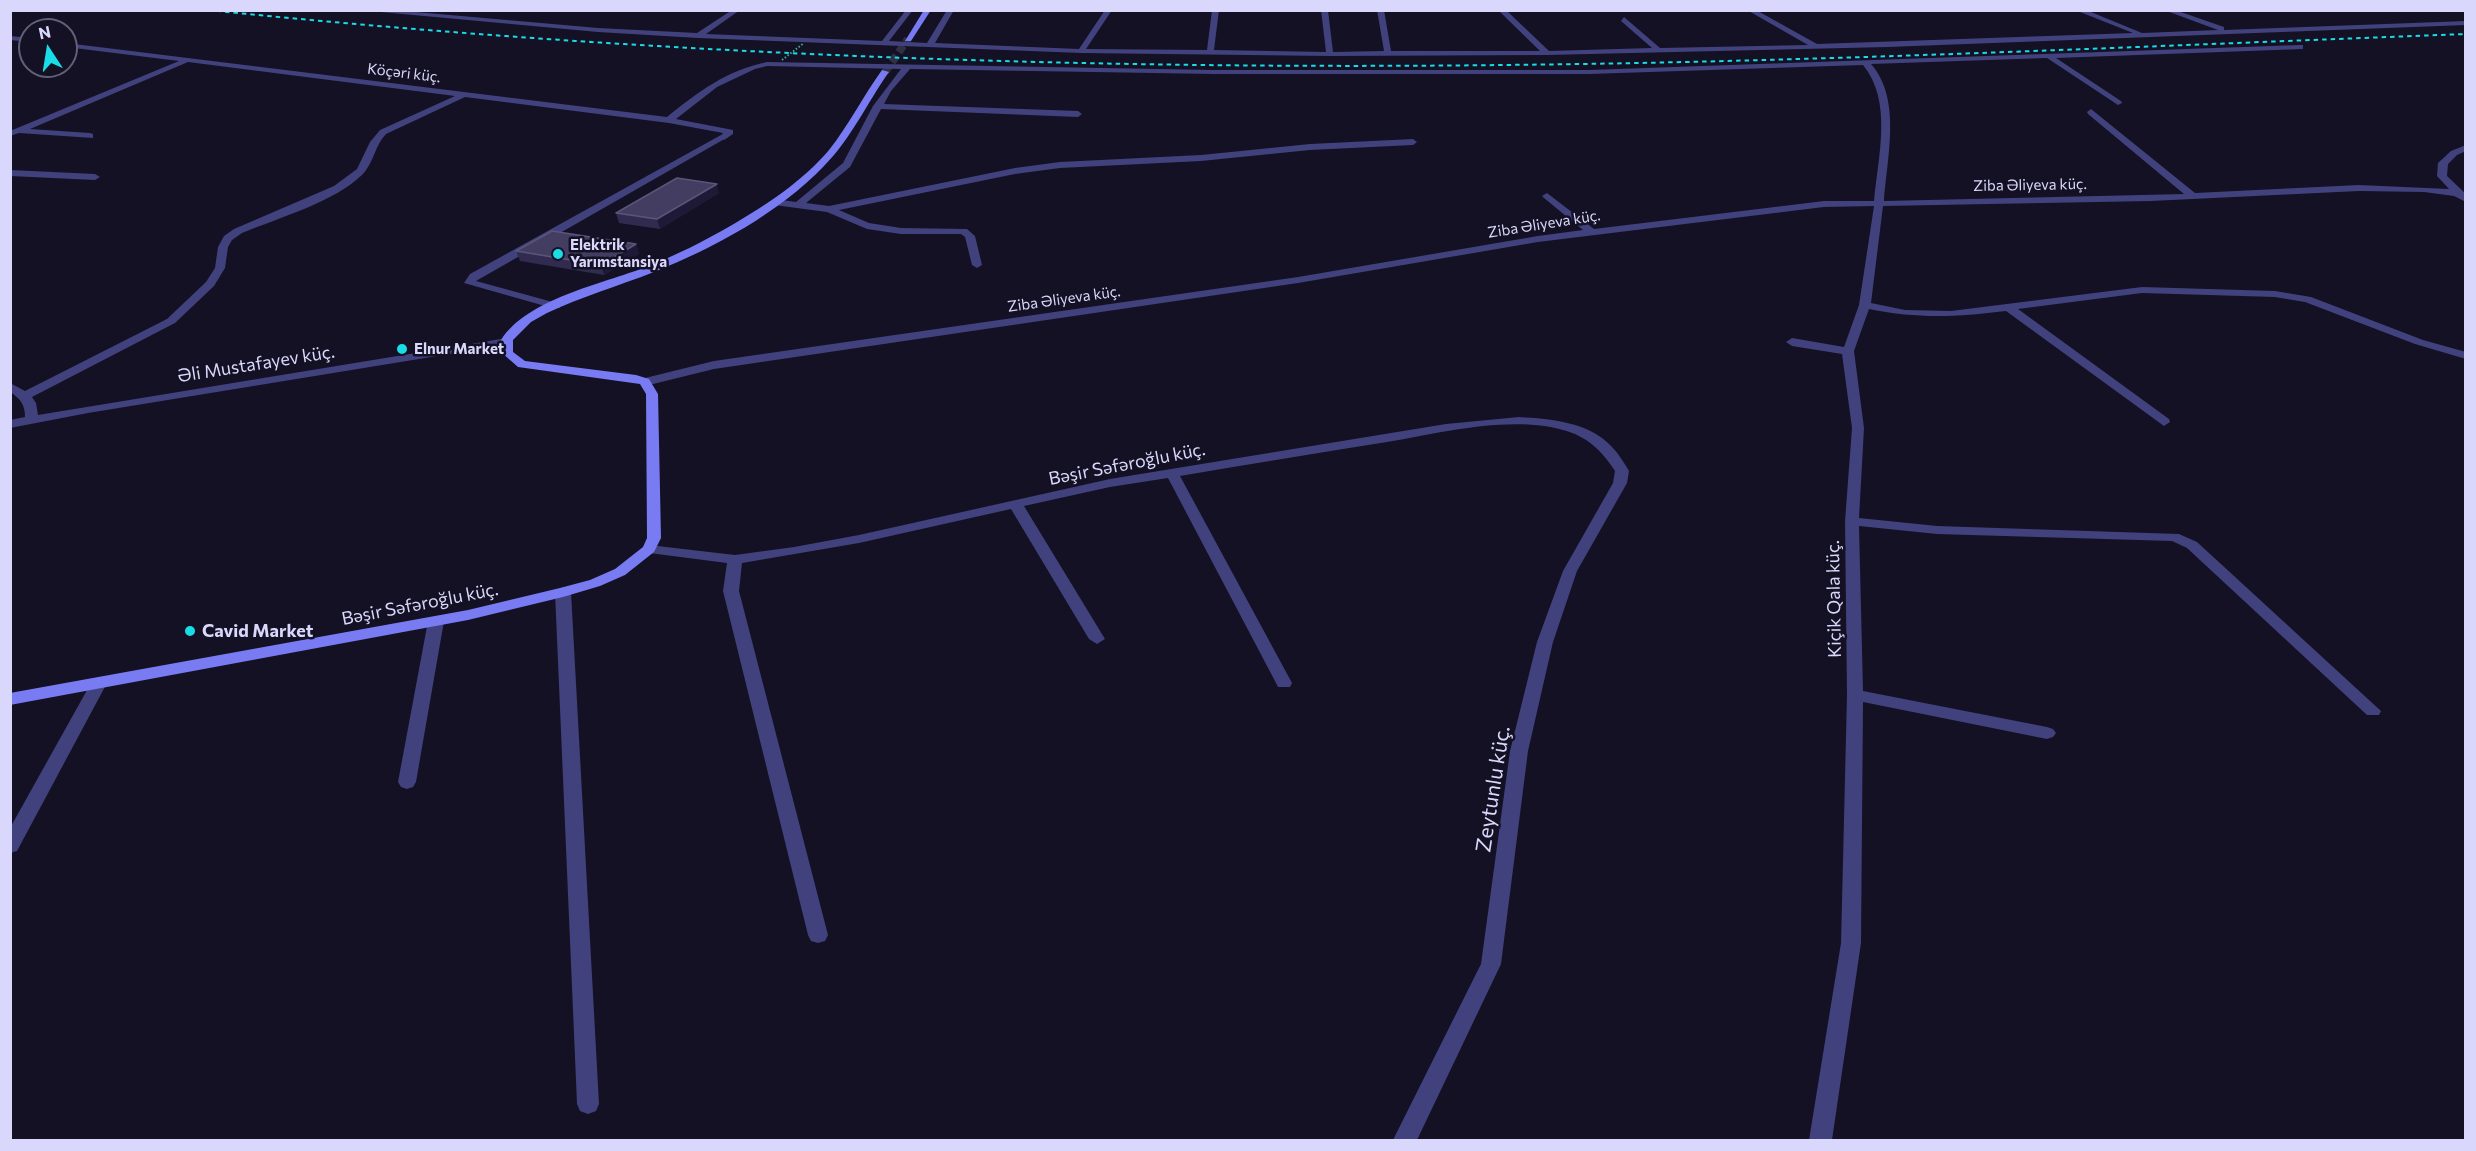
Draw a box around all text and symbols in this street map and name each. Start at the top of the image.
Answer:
north arrow [18,18,78,78]
text: N [37,21,52,42]
street label: Köçəri küç. [366,60,442,86]
street label: Ziba Əliyeva küç. [1973,175,2087,195]
street label: Ziba Əliyeva küç. [1486,206,1602,242]
place label: Elektrik Yarımstansiya [570,236,667,271]
marker: Elektrik Yarımstansiya [551,247,565,261]
street label: Ziba Əliyeva küç. [1006,282,1122,316]
place label: Elnur Market [414,340,504,358]
street label: Əli Mustafayev küç. [176,341,336,387]
marker: Elnur Market [395,342,409,356]
street label: Bəşir Səfəroğlu küç. [1047,438,1207,490]
street label: Kiçik Qala küç. [1822,540,1846,658]
street label: Bəşir Səfəroğlu küç. [340,578,500,630]
place label: Cavid Market [202,620,313,642]
marker: Cavid Market [183,624,197,638]
street label: Zeytunlu küç. [1471,724,1515,854]

